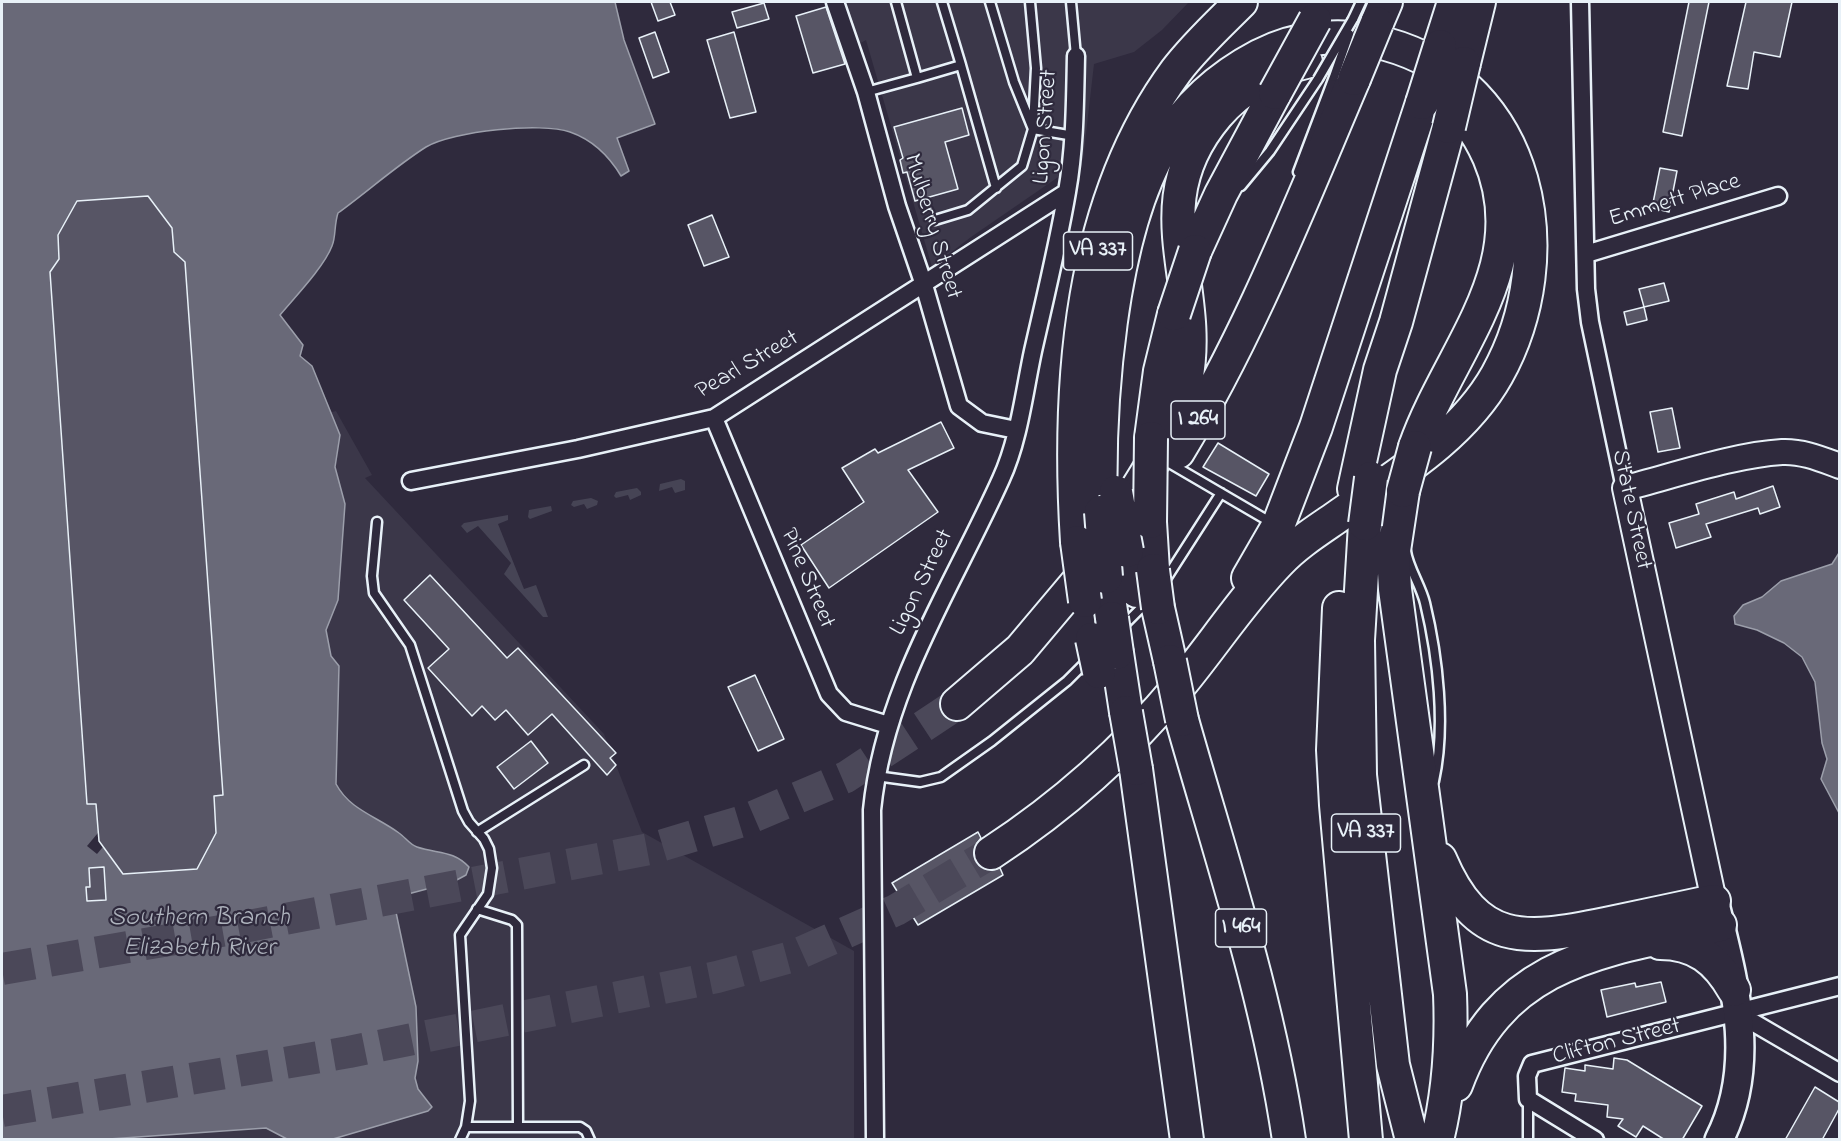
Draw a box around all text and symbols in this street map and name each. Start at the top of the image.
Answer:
street label: Ligon Street [1029,69,1065,185]
street label: Mulberry Street [895,151,967,303]
street label: Emmett Place [1606,168,1744,236]
road number: VA 337 [1064,232,1132,270]
street label: Pearl Street [691,325,805,407]
road number: I 264 [1171,401,1225,439]
street label: State Street [1603,447,1657,573]
street label: Pine Street [772,525,840,633]
street label: Ligon Street [885,525,961,641]
road number: VA 337 [1332,814,1400,852]
water label: Southern Branch Elizabeth River [108,904,290,966]
road number: I 464 [1216,909,1266,947]
street label: Clifton Street [1550,1013,1684,1073]

